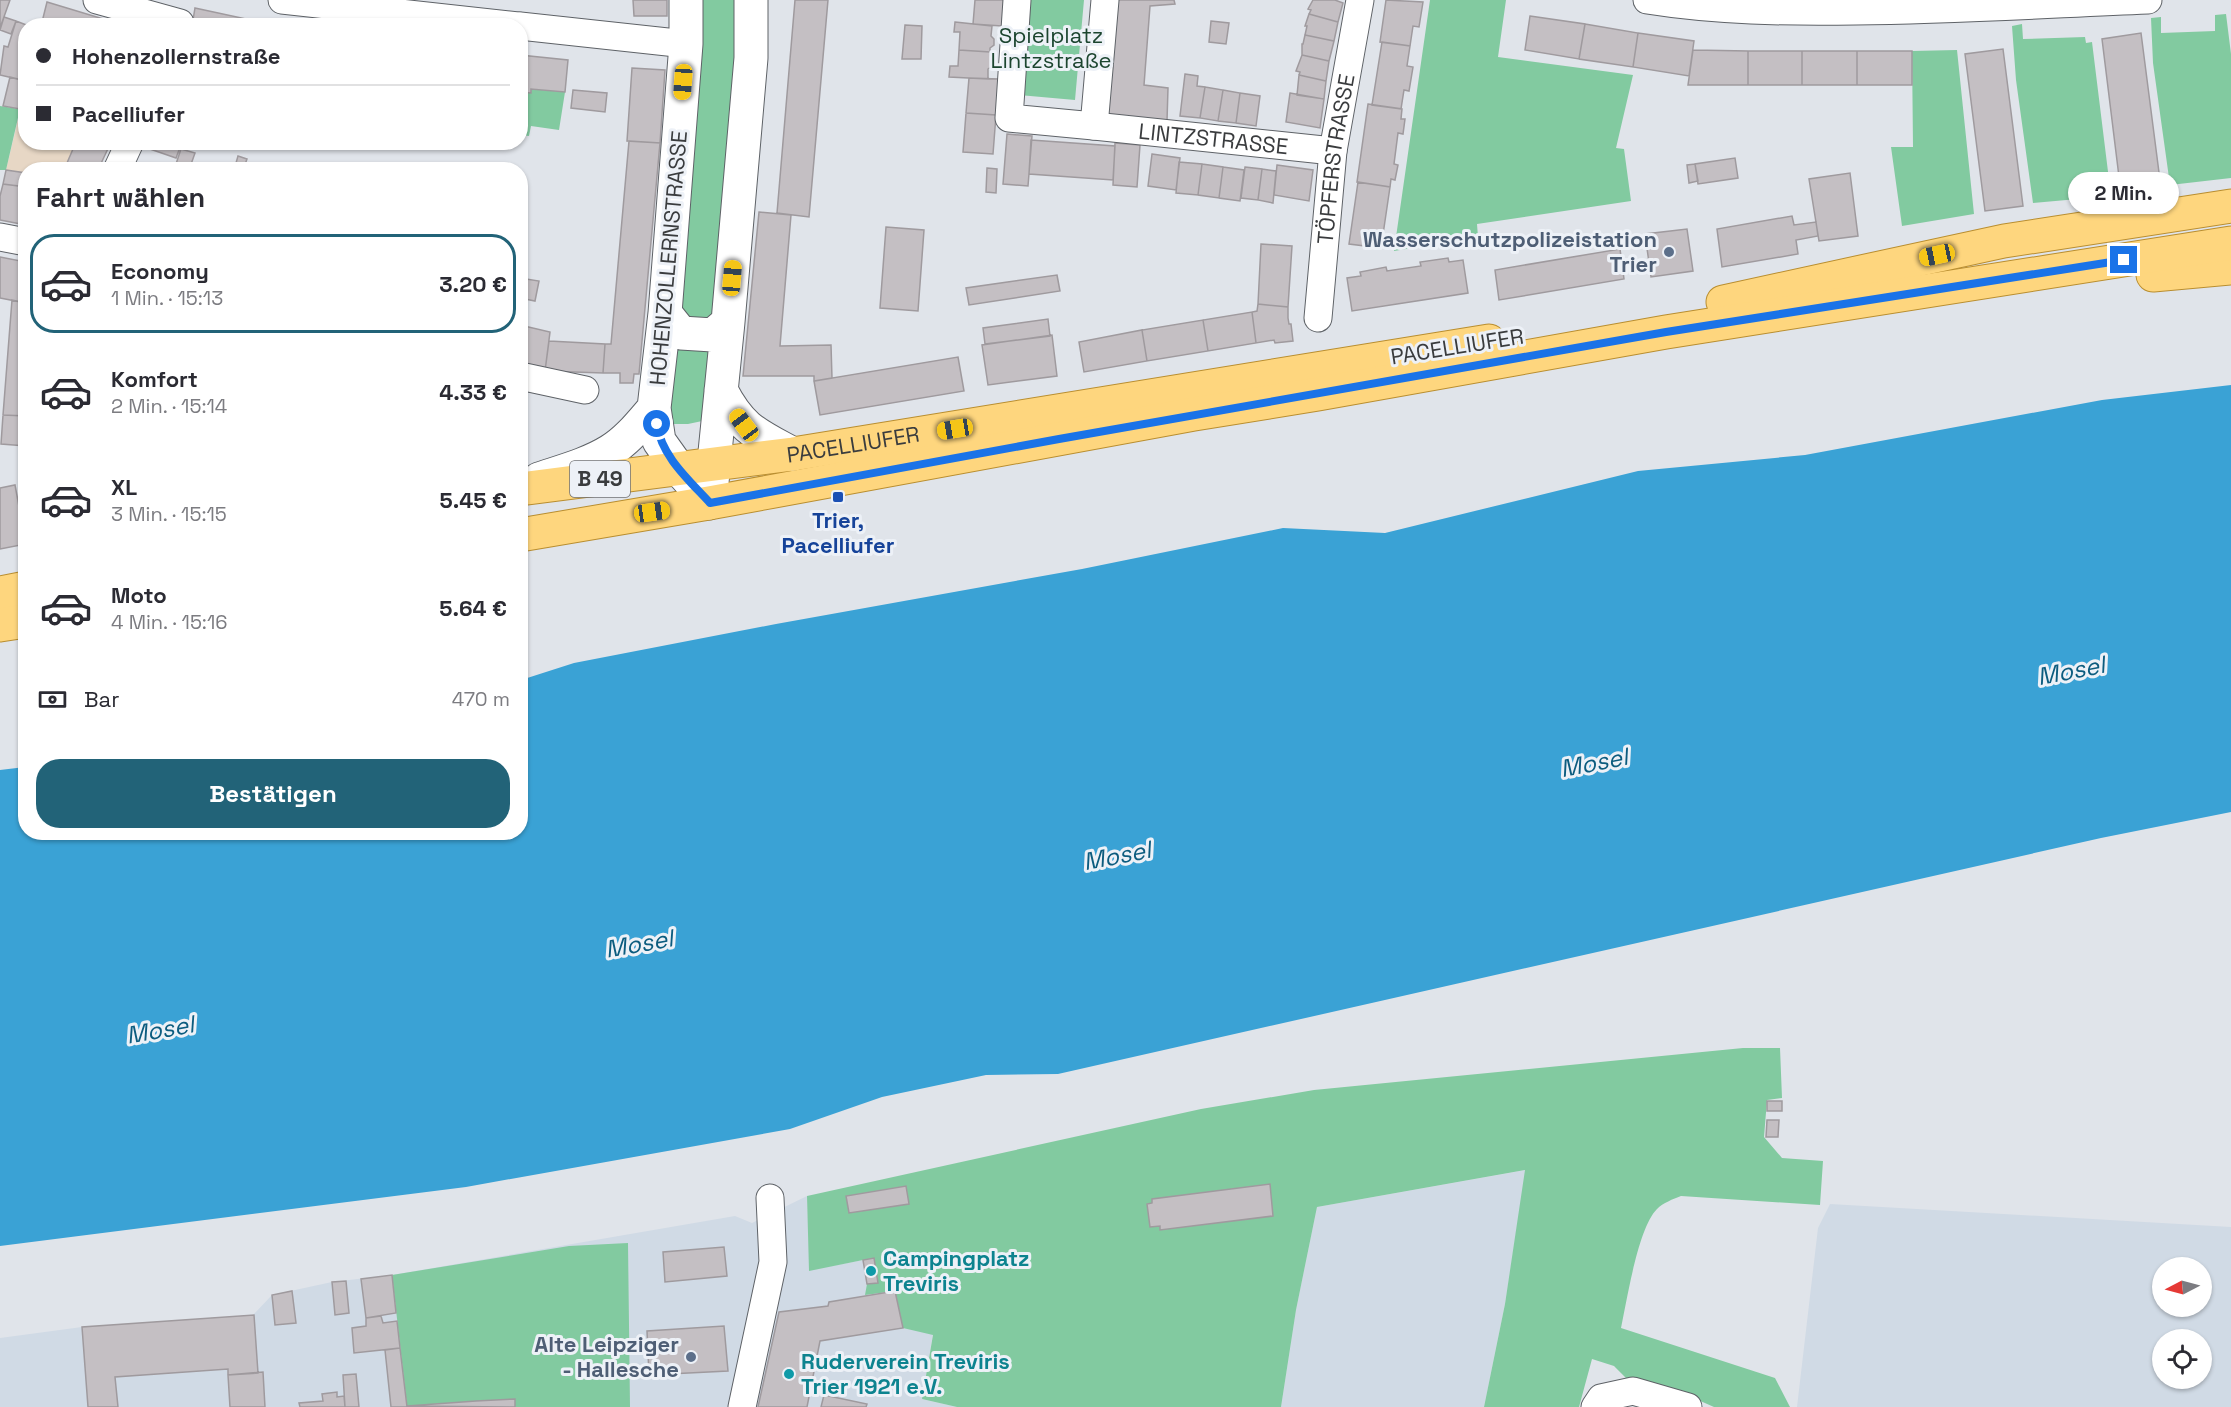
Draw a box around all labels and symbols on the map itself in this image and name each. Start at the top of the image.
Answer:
park label: Spielplatz Lintzstraße [990,21,1112,74]
car [673,63,693,101]
street label: TÖPFERSTRASSE [1311,72,1361,245]
street label: LINTZSTRASSE [1137,117,1290,160]
street label: HOHENZOLLERNSTRASSE [643,130,693,386]
callout: 2 Min. [2068,173,2180,215]
place label: Wasserschutzpolizeistation Trier [1363,225,1657,278]
car [1918,242,1956,268]
marker: Wasserschutzpolizeistation Trier [1662,245,1676,259]
route end [2110,246,2137,273]
car [721,259,743,297]
street label: PACELLIUFER [1388,322,1526,370]
car [726,405,762,445]
route start [643,410,670,437]
car [936,417,974,441]
street label: PACELLIUFER [785,420,922,469]
road number: B 49 [570,461,630,497]
marker: Trier, Pacelliufer [831,490,845,504]
car [633,501,671,523]
place label: Trier, Pacelliufer [782,506,895,559]
water label: Mosel [2034,648,2110,692]
water label: Mosel [1557,740,1633,784]
water label: Mosel [1080,833,1156,877]
water label: Mosel [603,922,678,965]
water label: Mosel [124,1008,199,1051]
place label: Campingplatz Treviris [883,1244,1029,1297]
north arrow [2152,1257,2212,1317]
marker: Campingplatz Treviris [864,1264,878,1278]
place label: Alte Leipziger - Hallesche [534,1330,679,1383]
place label: Ruderverein Treviris Trier 1921 e.V. [801,1347,1010,1400]
marker: Alte Leipziger - Hallesche [684,1350,698,1364]
marker: Ruderverein Treviris Trier 1921 e.V. [782,1367,796,1381]

